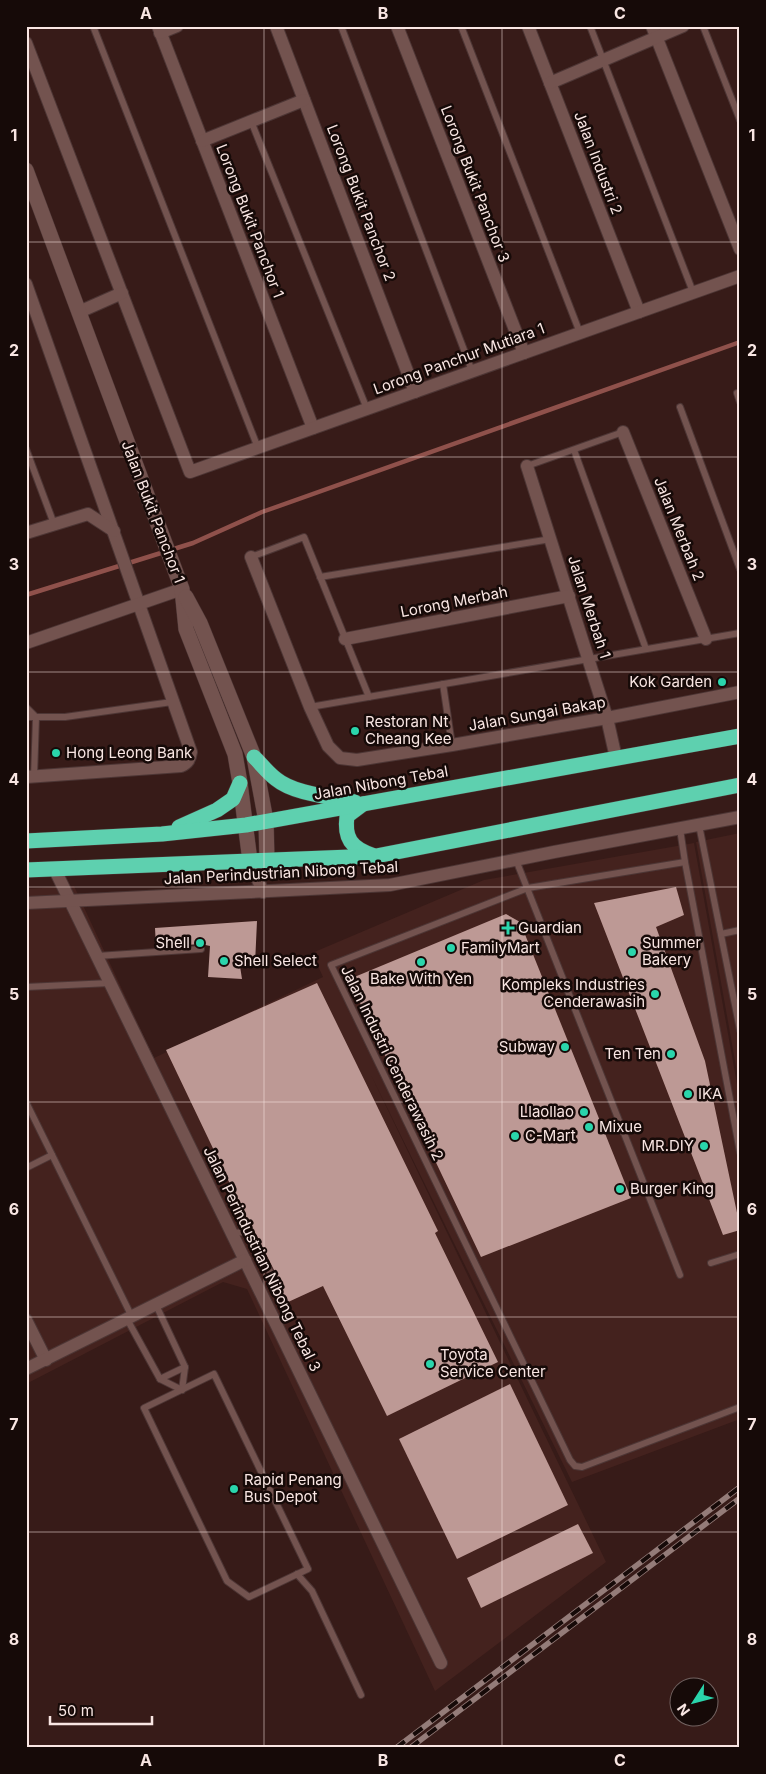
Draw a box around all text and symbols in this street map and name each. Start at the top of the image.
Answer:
text: A [140,3,152,23]
text: B [378,3,388,23]
text: C [614,3,626,23]
street label: Lorong Bukit Panchor 3 [437,103,514,265]
street label: Jalan Industri 2 [570,109,627,217]
street label: Lorong Bukit Panchor 2 [323,122,400,284]
text: 1 [11,125,17,145]
text: 1 [749,125,755,145]
street label: Lorong Bukit Panchor 1 [212,141,289,300]
street label: Lorong Panchur Mutiara 1 [371,319,547,398]
text: 2 [9,340,19,360]
text: 2 [747,340,757,360]
street label: Jalan Bukit Panchor 1 [118,438,189,586]
street label: Jalan Merbah 2 [650,474,709,584]
street label: Jalan Merbah 1 [564,553,615,661]
text: 3 [9,554,19,574]
text: 3 [747,554,757,574]
street label: Lorong Merbah [399,582,509,621]
place label: Kok Garden [629,672,712,691]
marker: Kok Garden [716,676,728,688]
street label: Jalan Sungai Bakap [467,692,607,735]
place label: Restoran Nt Cheang Kee [365,712,451,748]
marker: Restoran Nt Cheang Kee [349,725,361,737]
place label: Hong Leong Bank [66,743,193,762]
marker: Hong Leong Bank [50,747,62,759]
street label: Jalan Nibong Tebal [312,761,450,804]
text: 4 [9,769,20,789]
text: 4 [747,769,758,789]
street label: Jalan Perindustrian Nibong Tebal [163,857,399,888]
place label: Guardian [518,918,582,937]
marker: Guardian [502,922,514,934]
place label: Shell [155,933,190,952]
place label: Summer Bakery [642,933,702,969]
marker: Shell [194,937,206,949]
place label: FamilyMart [461,938,540,957]
marker: FamilyMart [445,942,457,954]
marker: Summer Bakery [626,946,638,958]
place label: Shell Select [234,951,317,970]
marker: Shell Select [218,955,230,967]
marker: Bake With Yen [415,956,427,968]
street label: Jalan Industri Cenderawasih 2 [337,962,448,1163]
place label: Bake With Yen [370,969,472,988]
place label: Kompleks Industries Cenderawasih [502,975,645,1011]
text: 5 [9,984,19,1004]
text: 5 [747,984,757,1004]
marker: Kompleks Industries Cenderawasih [649,988,661,1000]
place label: Subway [499,1037,556,1056]
marker: Subway [559,1041,571,1053]
place label: Ten Ten [605,1044,661,1063]
marker: Ten Ten [665,1048,677,1060]
place label: IKA [698,1084,722,1103]
marker: IKA [682,1088,694,1100]
place label: Llaollao [520,1102,574,1121]
marker: Llaollao [578,1106,590,1118]
place label: Mixue [599,1117,642,1136]
marker: Mixue [583,1121,595,1133]
place label: C-Mart [525,1126,576,1145]
marker: C-Mart [509,1130,521,1142]
place label: MR.DIY [641,1136,694,1155]
marker: MR.DIY [698,1140,710,1152]
street label: Jalan Perindustrian Nibong Tebal 3 [200,1143,325,1374]
place label: Burger King [630,1179,714,1198]
marker: Burger King [614,1183,626,1195]
text: 6 [9,1199,19,1219]
text: 6 [747,1199,757,1219]
place label: Toyota Service Center [440,1345,546,1381]
marker: Toyota Service Center [424,1358,436,1370]
text: 7 [9,1414,19,1434]
text: 7 [747,1414,757,1434]
place label: Rapid Penang Bus Depot [244,1470,342,1506]
marker: Rapid Penang Bus Depot [228,1483,240,1495]
text: 8 [9,1629,19,1649]
text: 8 [747,1629,757,1649]
north arrow [668,1676,718,1726]
scale bar [50,1694,152,1726]
text: 50 m [58,1701,94,1720]
text: N [673,1701,693,1719]
text: A [140,1750,152,1770]
text: B [378,1750,388,1770]
text: C [614,1750,626,1770]

